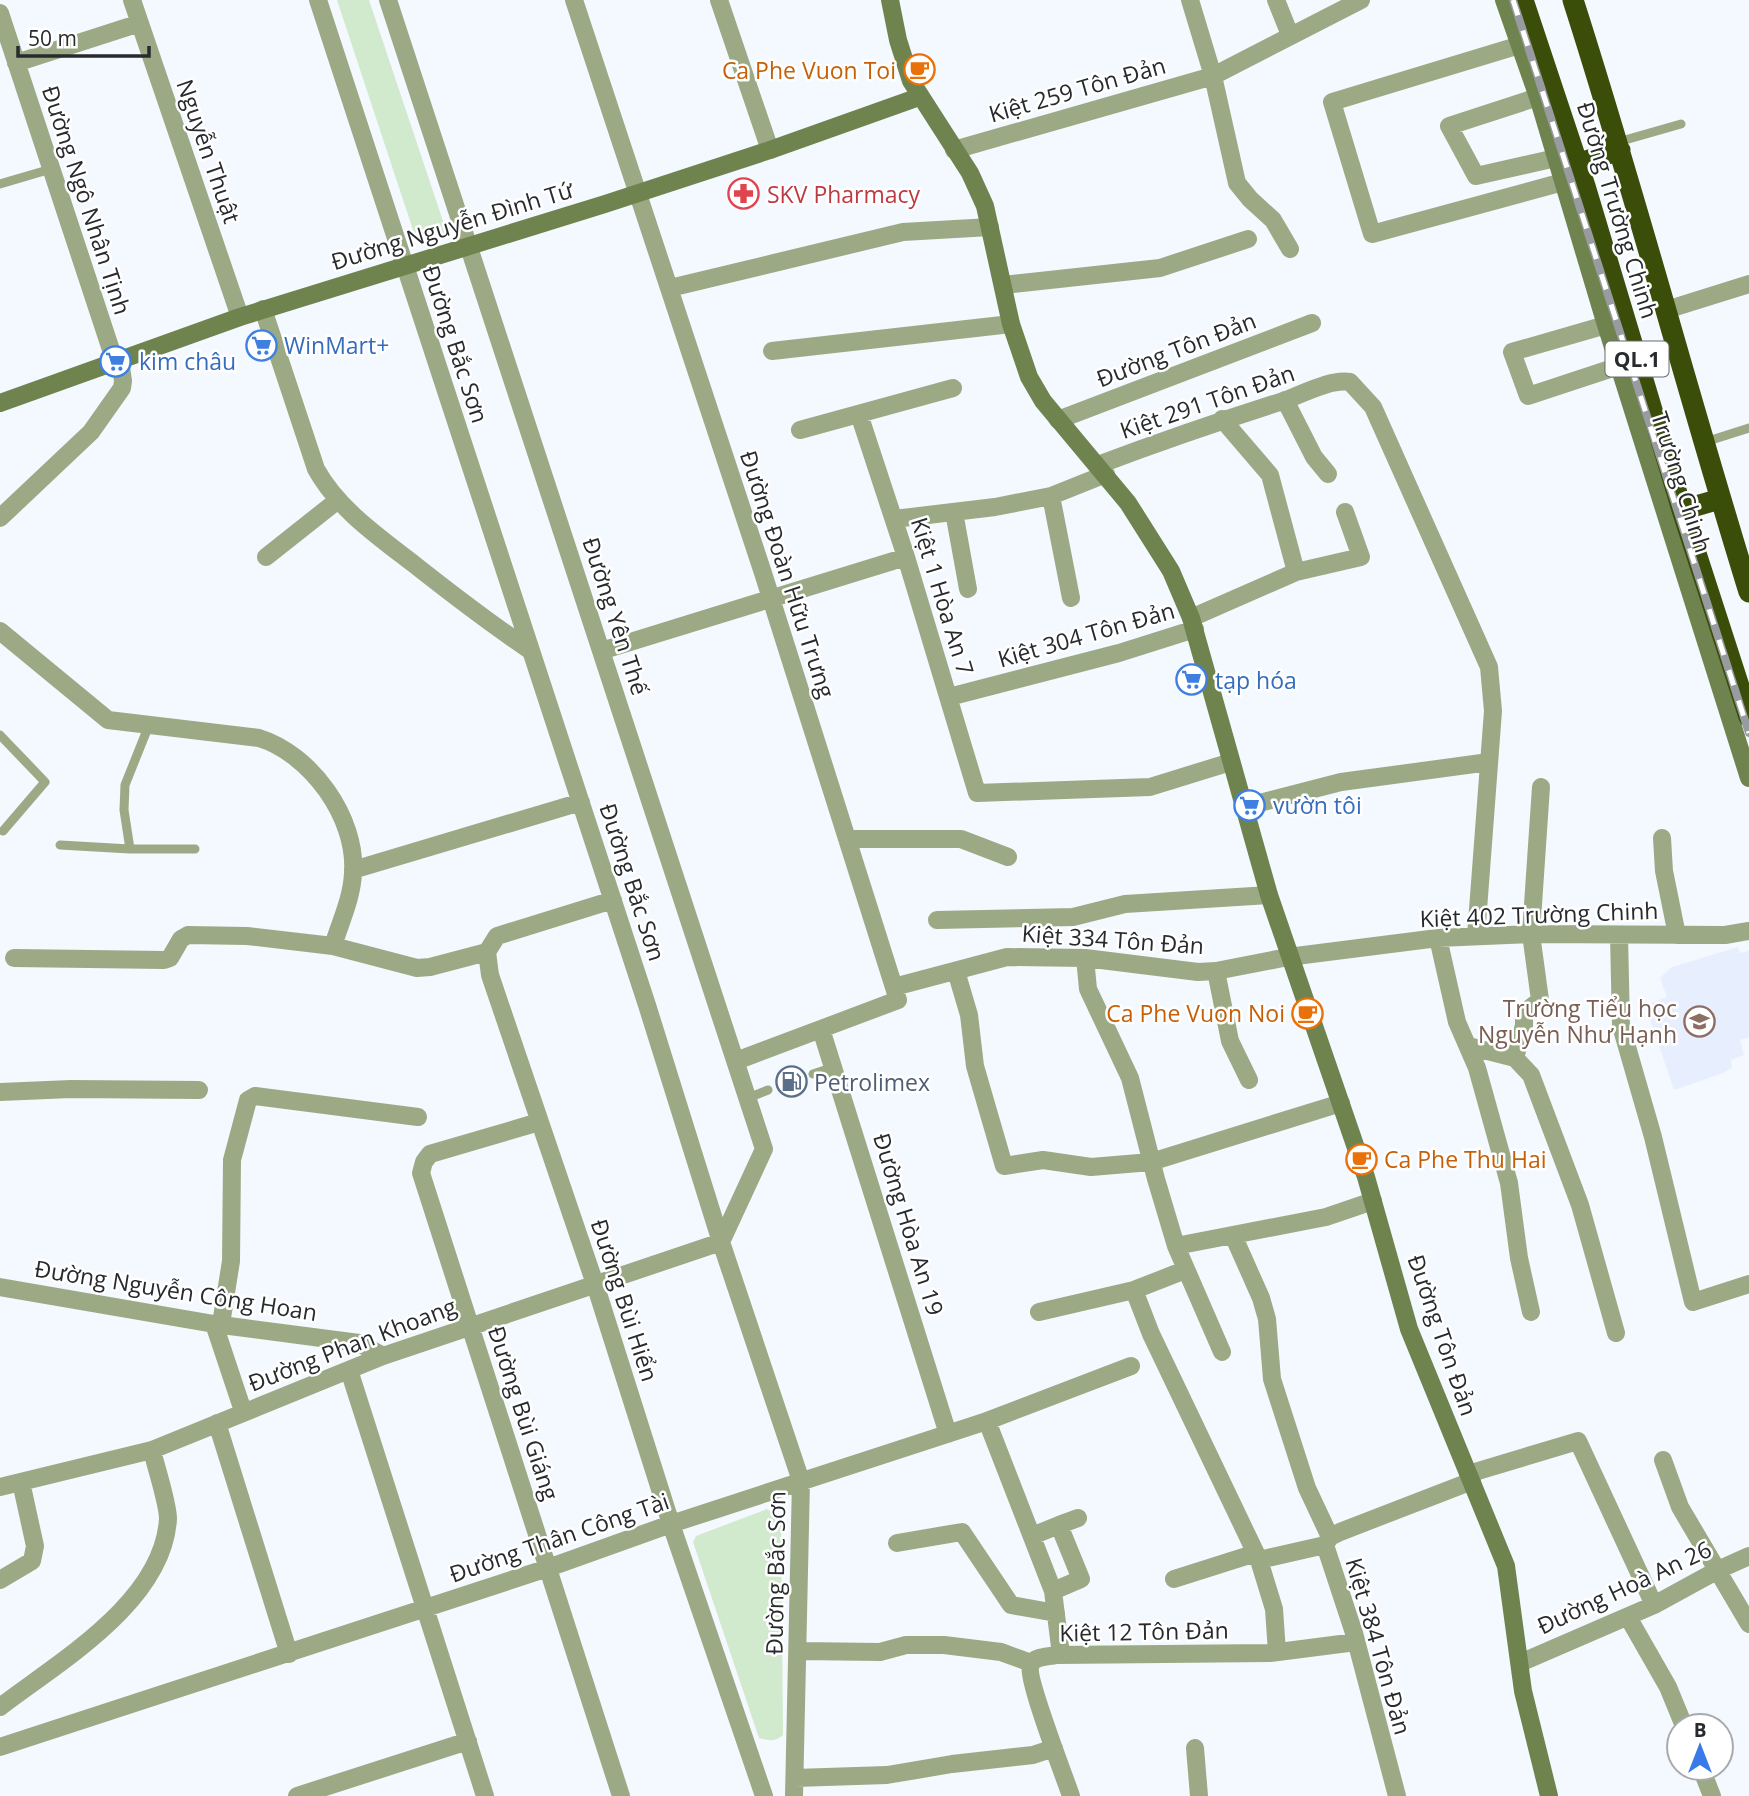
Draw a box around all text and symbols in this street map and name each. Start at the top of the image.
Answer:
scale bar [18,14,149,58]
text: 50 m [28,24,77,52]
street label: Kiệt 259 Tôn Đản [985,48,1169,130]
cafe icon: Ca Phe Vuon Toi [902,53,936,87]
place label: Ca Phe Vuon Toi [722,54,896,86]
street label: Nguyễn Thuật [169,75,249,227]
street label: Đường Ngô Nhân Tịnh [35,81,139,319]
street label: Đường Trường Chinh [1570,98,1666,322]
street label: Đường Nguyễn Đình Tứ [327,173,578,277]
pharmacy icon: SKV Pharmacy [727,177,761,211]
place label: SKV Pharmacy [767,178,921,210]
street label: Đường Bắc Sơn [415,261,497,427]
street label: Đường Tôn Đản [1092,304,1260,394]
supermarket icon: WinMart+ [244,328,278,362]
place label: WinMart+ [284,329,389,361]
road number: QL.1 [1606,342,1668,376]
supermarket icon: kim châu [99,344,133,378]
place label: kim châu [139,345,236,377]
street label: Kiệt 291 Tôn Đản [1115,356,1299,446]
street label: Trường Chinh [1644,407,1720,557]
street label: Đường Đoàn Hữu Trưng [733,446,843,702]
street label: Kiệt 1 Hòa An 7 [904,513,982,679]
street label: Đường Yên Thế [575,533,657,699]
street label: Kiệt 304 Tôn Đản [994,593,1178,675]
supermarket icon: tạp hóa [1175,663,1209,697]
place label: tạp hóa [1215,664,1297,696]
supermarket icon: vườn tôi [1233,788,1267,822]
place label: vườn tôi [1273,789,1362,821]
street label: Đường Bắc Sơn [592,799,674,965]
street label: Kiệt 402 Trường Chinh [1419,894,1659,934]
street label: Kiệt 334 Tôn Đản [1021,917,1205,961]
place label: Trường Tiểu học Nguyễn Như Hạnh [1478,992,1677,1050]
cafe icon: Ca Phe Vuon Noi [1291,996,1325,1030]
place label: Ca Phe Vuon Noi [1106,997,1285,1029]
school or university icon: Trường Tiểu học Nguyễn Như Hạnh [1683,1004,1717,1038]
fuel station icon: Petrolimex [774,1065,808,1099]
place label: Petrolimex [814,1066,930,1098]
street label: Đường Hòa An 19 [866,1129,952,1319]
cafe icon: Ca Phe Thu Hai [1344,1142,1378,1176]
place label: Ca Phe Thu Hai [1384,1143,1546,1175]
street label: Đường Bùi Hiển [584,1215,666,1385]
street label: Đường Tôn Đản [1400,1250,1486,1420]
street label: Đường Nguyễn Công Hoan [32,1252,320,1328]
street label: Đường Phan Khoang [243,1289,461,1398]
street label: Đường Bùi Giáng [481,1322,567,1505]
street label: Đường Thân Công Tài [445,1484,673,1590]
street label: Đường Bắc Sơn [758,1491,792,1655]
street label: Đường Hoà An 26 [1532,1533,1716,1641]
street label: Kiệt 384 Tôn Đản [1338,1554,1420,1738]
street label: Kiệt 12 Tôn Đản [1059,1614,1229,1648]
north arrow [1665,1712,1735,1782]
text: B [1694,1717,1706,1743]

